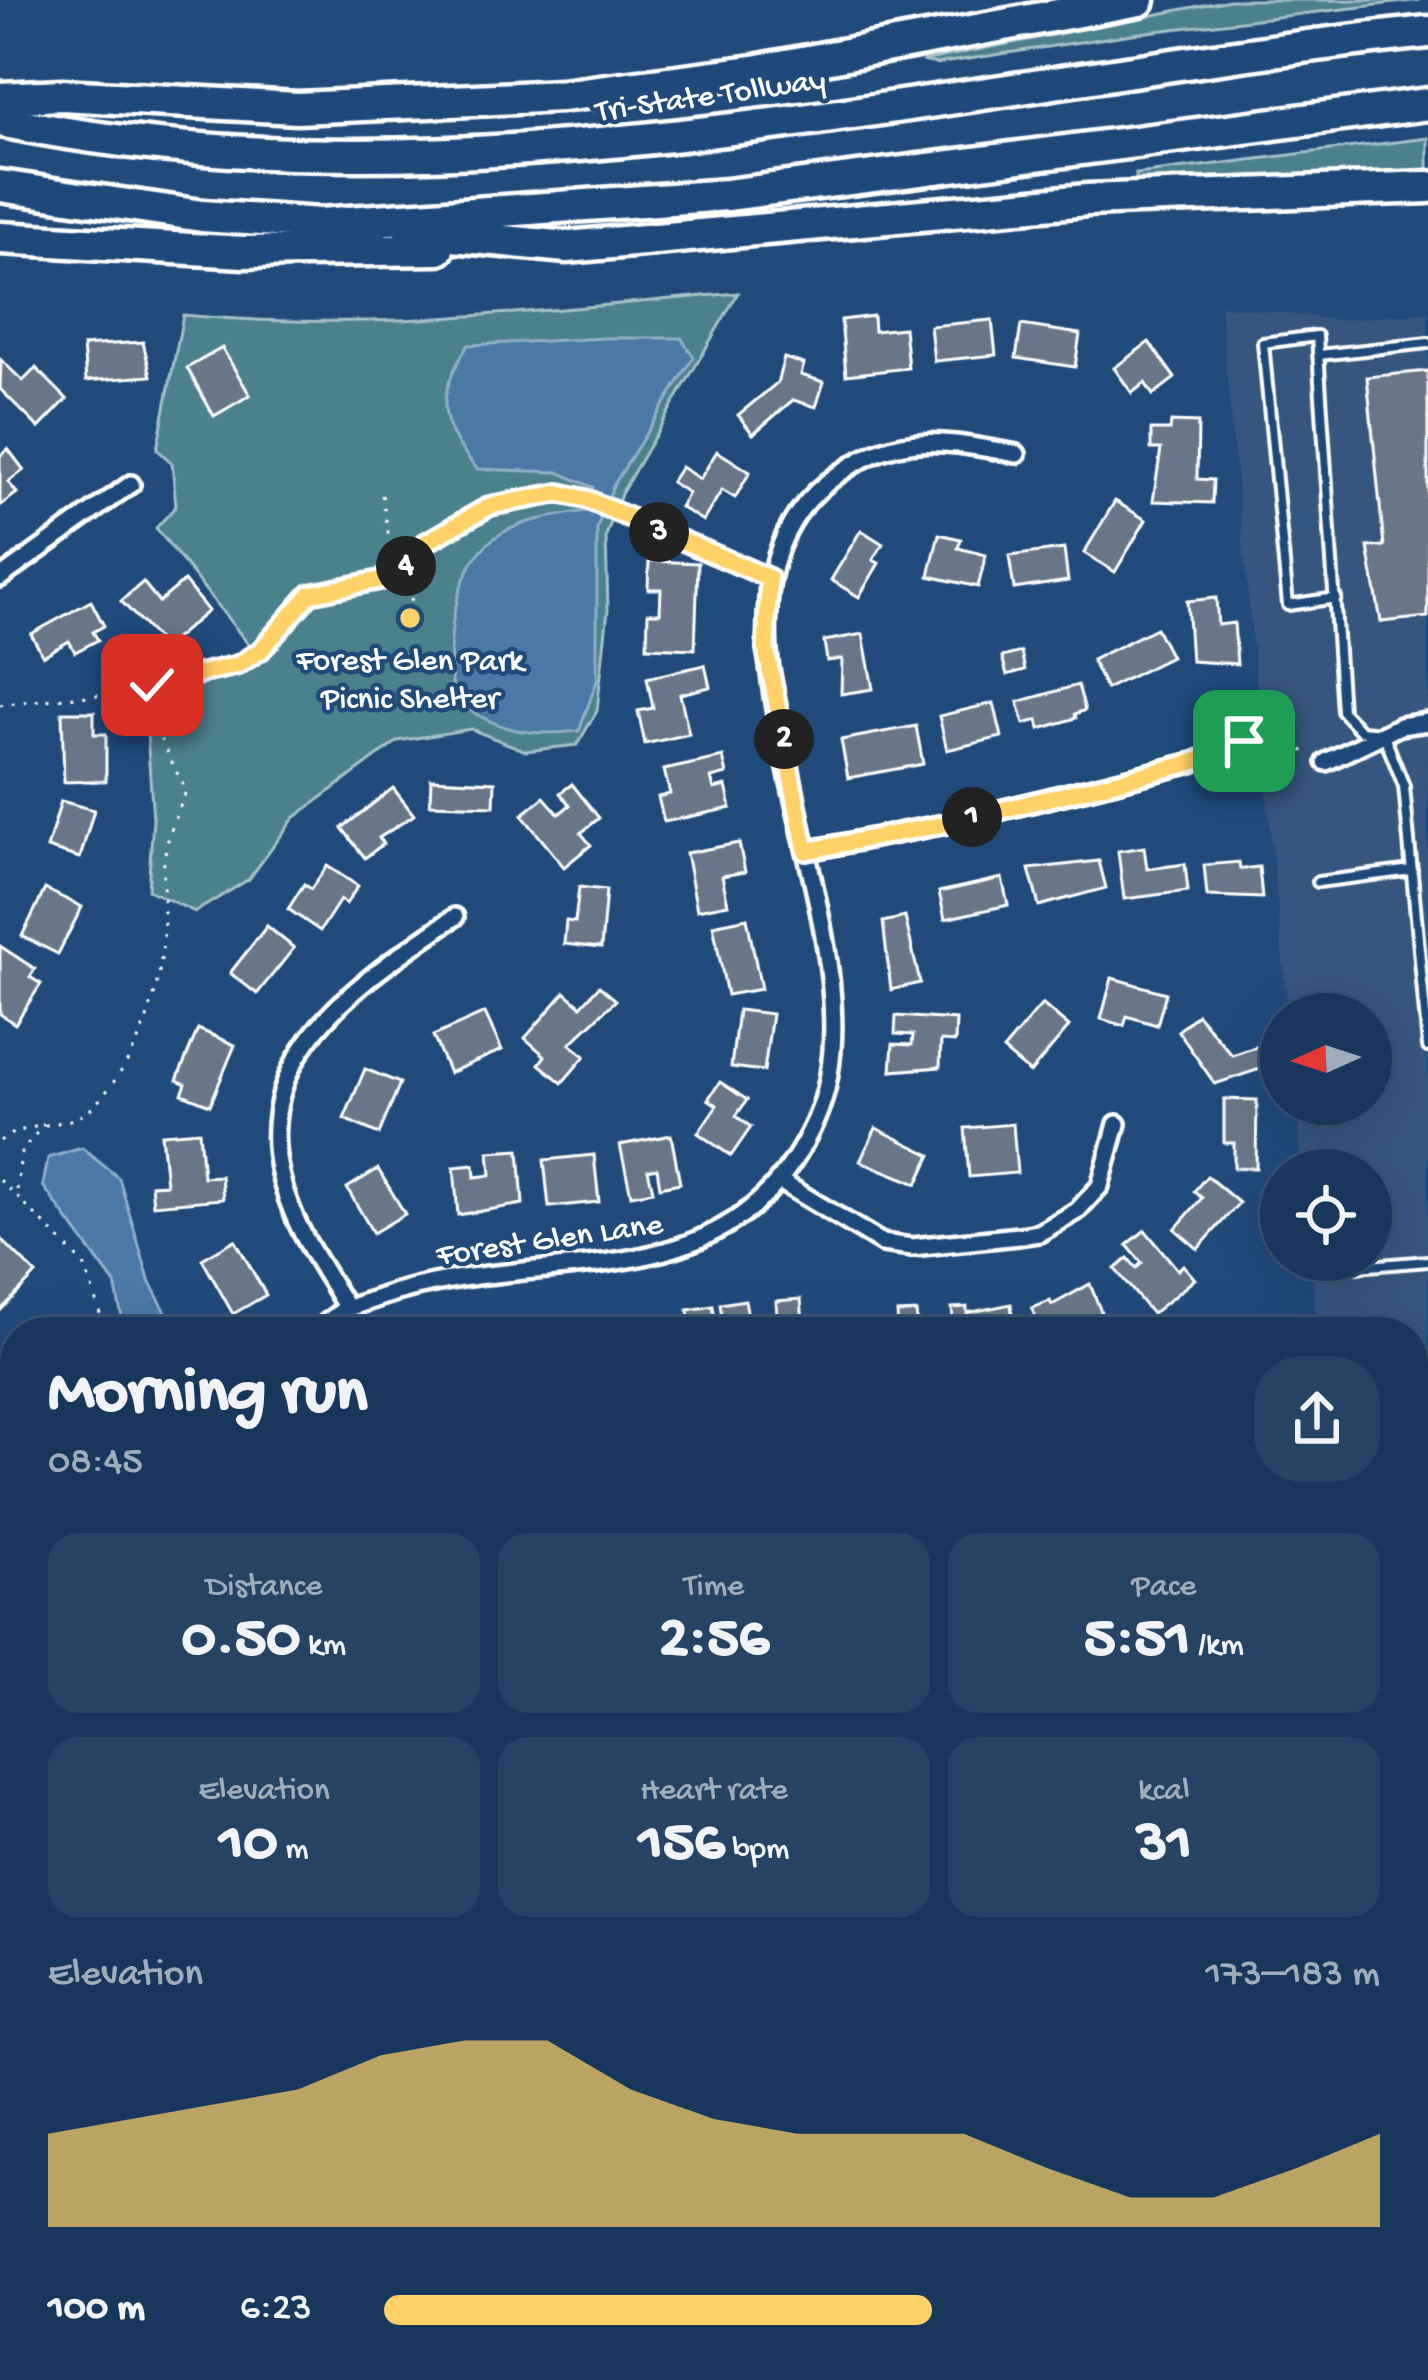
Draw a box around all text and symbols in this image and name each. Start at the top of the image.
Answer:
street label: Tri-State Tollway [591,63,828,133]
pin: 3 [629,502,689,562]
text: 3 [650,513,668,551]
pin: 4 [376,536,436,596]
text: 4 [398,547,414,585]
marker: Forest Glen Park Picnic Shelter [397,605,423,631]
pin [101,634,203,736]
place label: Forest Glen Park Picnic Shelter [295,644,527,720]
icon: check [119,652,185,718]
pin [1193,690,1295,792]
icon: arrive [1211,708,1277,774]
pin: 2 [754,709,814,769]
text: 2 [776,720,792,758]
pin: 1 [942,787,1002,847]
text: 1 [965,798,979,836]
north arrow [1260,993,1392,1125]
map controls [1260,993,1392,1281]
button: locate [1260,1149,1392,1281]
street label: Forest Glen Lane [433,1207,666,1277]
button: share [1254,1356,1380,1482]
text: Morning run [48,1357,367,1435]
text: 08:45 [48,1441,143,1487]
text: Distance [206,1569,322,1607]
text: Time [684,1569,744,1607]
text: Pace [1132,1569,1196,1607]
text: 0.50 [182,1607,300,1677]
text: 2:56 [659,1607,769,1677]
text: 5:51 [1084,1607,1190,1677]
text: km [300,1628,346,1666]
text: /km [1190,1628,1244,1666]
text: Elevation [198,1773,330,1811]
text: Heart rate [640,1773,788,1811]
text: kcal [1138,1773,1190,1811]
text: 10 [219,1811,278,1881]
text: 156 [638,1811,725,1881]
text: 31 [1136,1811,1192,1881]
text: m [278,1832,309,1870]
text: bpm [725,1832,790,1870]
text: Elevation [48,1953,203,1999]
text: 173–183 m [1206,1953,1380,1999]
text: 100 m [48,2287,145,2333]
text: 6:23 [240,2287,311,2333]

